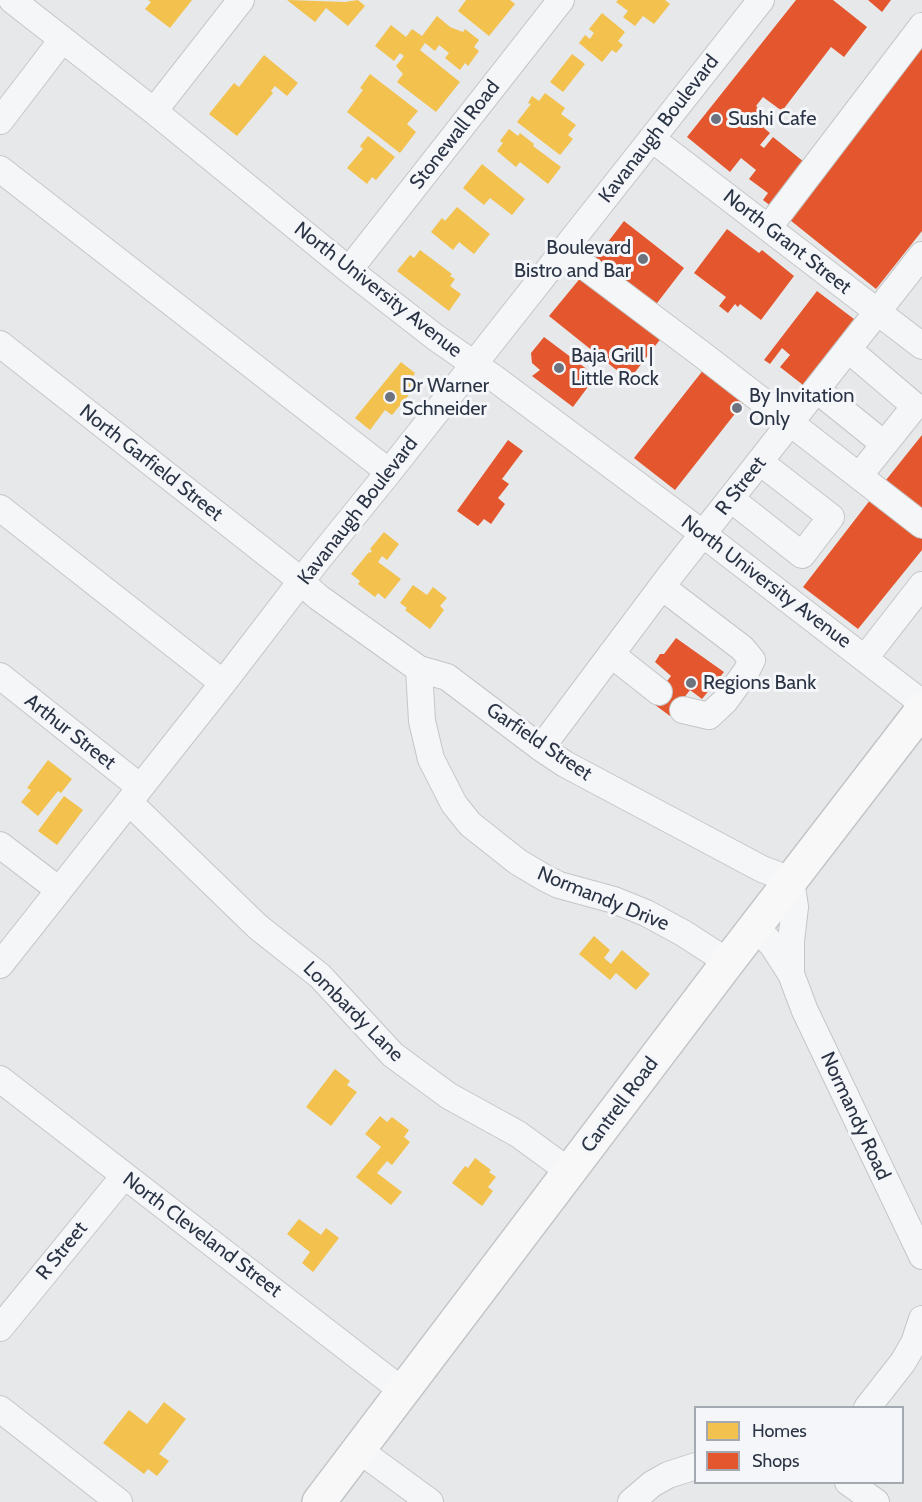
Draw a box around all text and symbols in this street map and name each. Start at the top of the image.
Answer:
street label: Kavanaugh Boulevard [594,50,724,208]
street label: Stonewall Road [405,76,505,194]
place label: Sushi Cafe [728,107,816,131]
marker: Sushi Cafe [709,112,723,126]
street label: North Grant Street [718,185,856,299]
street label: North University Avenue [289,217,467,363]
place label: Boulevard Bistro and Bar [514,236,631,283]
marker: Boulevard Bistro and Bar [636,252,650,266]
place label: Baja Grill | Little Rock [571,344,659,391]
marker: Baja Grill | Little Rock [552,361,566,375]
place label: Dr Warner Schneider [402,374,489,421]
place label: By Invitation Only [749,384,854,431]
marker: Dr Warner Schneider [383,390,397,404]
street label: North Garfield Street [75,400,227,526]
marker: By Invitation Only [730,401,744,415]
street label: Kavanaugh Boulevard [293,432,423,590]
street label: R Street [711,452,771,520]
street label: North University Avenue [676,510,856,654]
place label: Regions Bank [703,671,816,695]
marker: Regions Bank [684,676,698,690]
street label: Arthur Street [20,689,120,775]
street label: Garfield Street [482,698,596,786]
street label: Normandy Drive [534,862,672,936]
street label: Lombardy Lane [298,957,408,1067]
street label: Normandy Road [815,1048,895,1184]
street label: Cantrell Road [576,1053,664,1157]
street label: North Cleveland Street [118,1167,286,1303]
street label: R Street [31,1217,93,1285]
legend [694,1406,904,1484]
text: Homes [752,1420,807,1442]
text: Shops [752,1450,800,1472]

